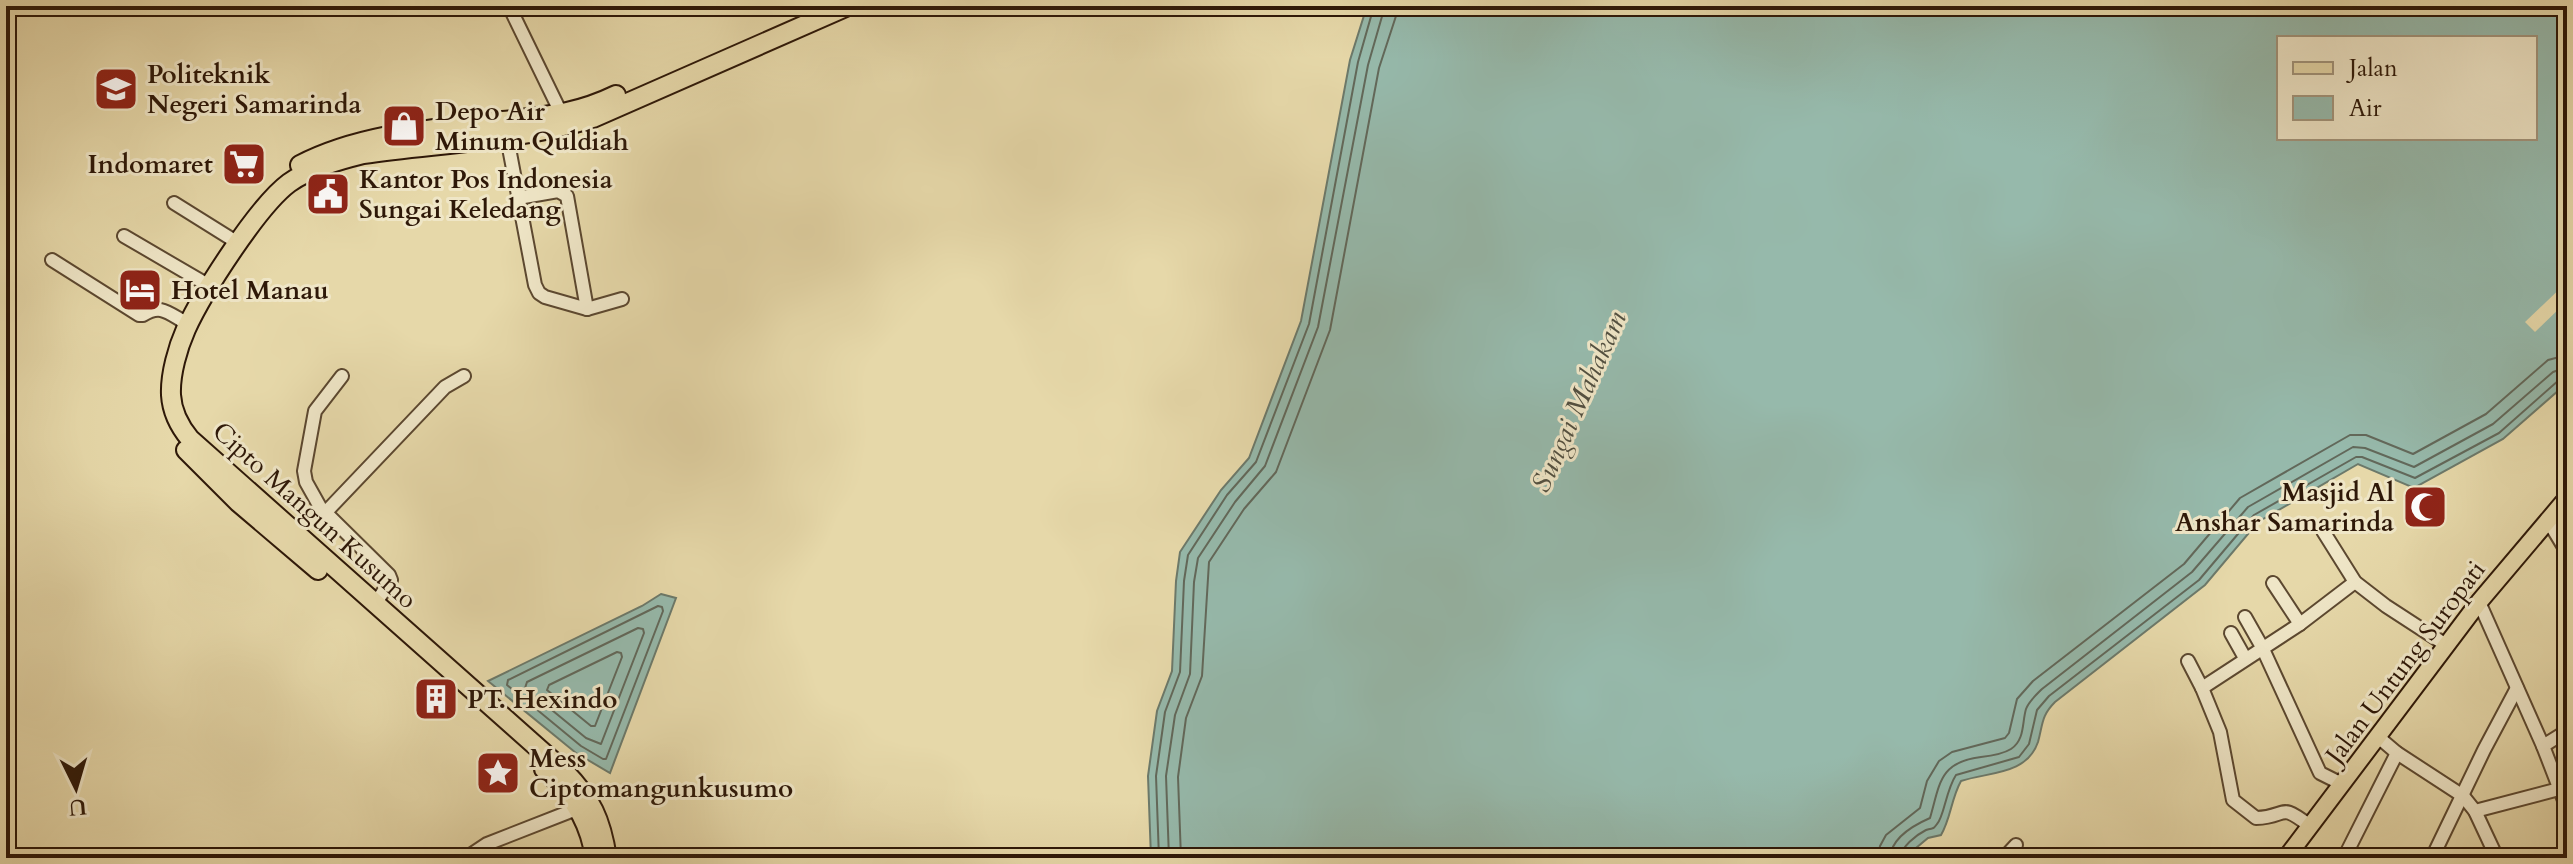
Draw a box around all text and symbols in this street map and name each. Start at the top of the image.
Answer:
legend [2277,36,2537,140]
text: Jalan [2346,52,2398,85]
place label: Politeknik Negeri Samarinda [147,57,362,122]
school or university icon: Politeknik Negeri Samarinda [92,65,140,113]
text: Air [2349,92,2382,125]
place label: Depo Air Minum Quldiah [435,94,629,159]
shop icon: Depo Air Minum Quldiah [380,102,428,150]
supermarket icon: Indomaret [220,140,268,188]
place label: Indomaret [88,147,213,182]
place label: Kantor Pos Indonesia Sungai Keledang [359,162,613,227]
public building icon: Kantor Pos Indonesia Sungai Keledang [304,170,352,218]
hotel icon: Hotel Manau [116,266,164,314]
place label: Hotel Manau [171,273,329,308]
water label: Sungai Mahakam [1522,305,1636,498]
street label: Cipto Mangun Kusumo [205,414,424,617]
place label: Masjid Al Anshar Samarinda [2175,475,2394,540]
mosque icon: Masjid Al Anshar Samarinda [2401,483,2449,531]
street label: Jalan Untung Suropati [2315,554,2493,774]
building icon: PT. Hexindo [412,675,460,723]
place label: PT. Hexindo [467,682,617,717]
place label: Mess Ciptomangunkusumo [529,741,793,806]
north arrow [36,748,116,828]
place icon: Mess Ciptomangunkusumo [474,749,522,797]
text: U [67,791,88,823]

